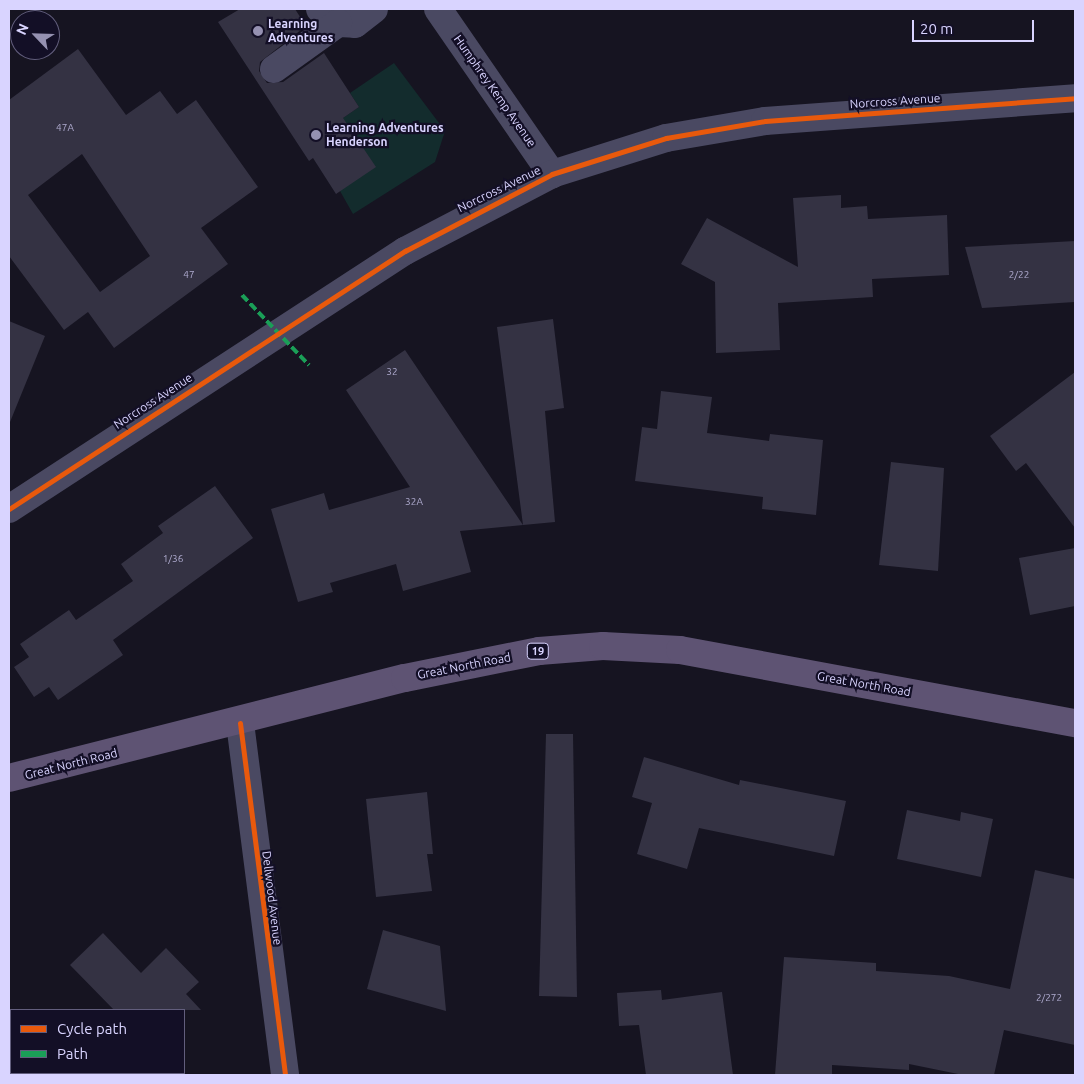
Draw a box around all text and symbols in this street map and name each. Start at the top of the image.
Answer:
north arrow [10,10,60,60]
scale bar [914,10,1036,42]
place label: Learning Adventures [268,17,333,45]
text: 20 m [920,20,953,37]
text: N [13,21,32,37]
marker: Learning Adventures [252,25,264,37]
street label: Humphrey Kemp Avenue [451,32,539,150]
street label: Norcross Avenue [849,91,941,111]
place label: Learning Adventures Henderson [326,121,444,149]
house number: 47A [56,122,74,134]
marker: Learning Adventures Henderson [310,129,322,141]
street label: Norcross Avenue [455,163,543,215]
house number: 47 [183,269,195,281]
house number: 2/22 [1009,269,1029,281]
house number: 32 [386,366,398,378]
street label: Norcross Avenue [111,370,195,432]
house number: 32A [405,496,423,508]
house number: 1/36 [163,553,183,565]
road number: 19 [527,642,549,659]
street label: Great North Road [416,650,512,682]
street label: Great North Road [816,669,912,699]
street label: Great North Road [23,746,119,782]
street label: Dellwood Avenue [259,850,285,946]
house number: 2/272 [1036,992,1062,1004]
legend [10,1009,185,1074]
text: Cycle path [57,1020,127,1037]
text: Path [57,1045,88,1062]

